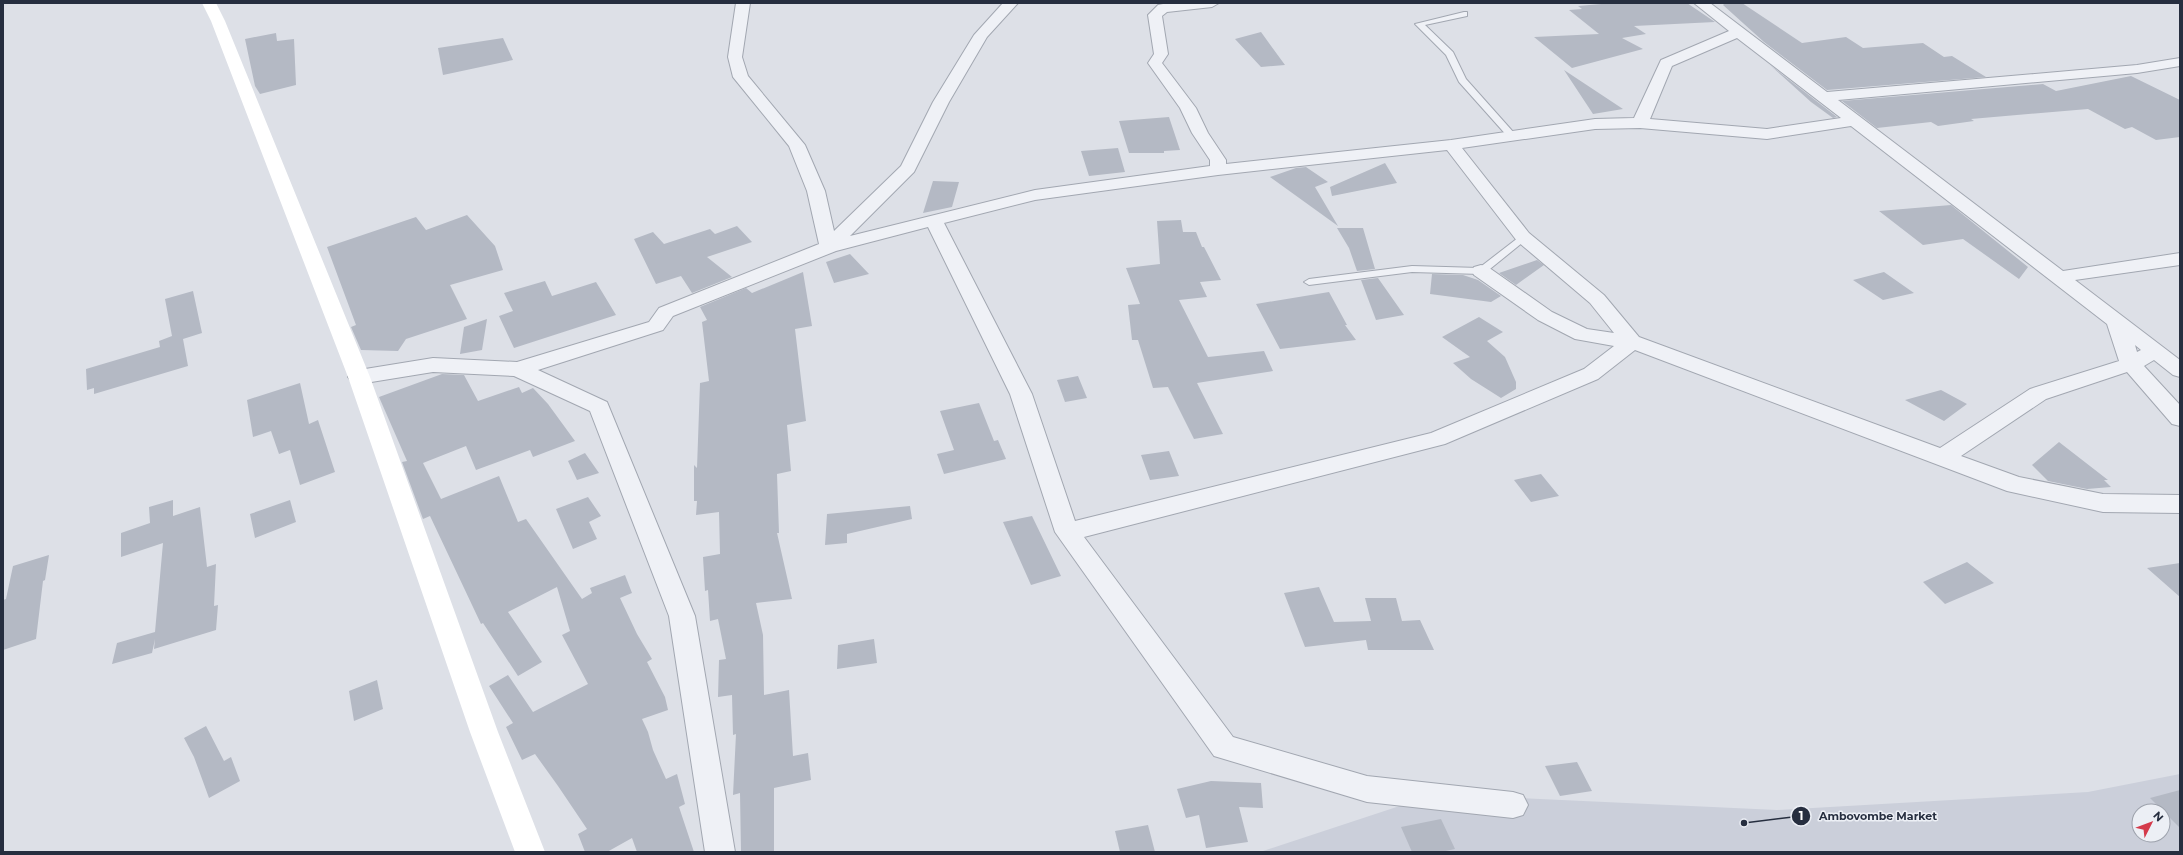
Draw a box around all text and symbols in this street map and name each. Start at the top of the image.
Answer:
north arrow [2131,803,2171,843]
callout: Ambovombe Market [1791,804,1945,827]
text: 1 [1799,808,1803,823]
text: N [2150,808,2167,824]
text: Ambovombe Market [1818,809,1937,823]

